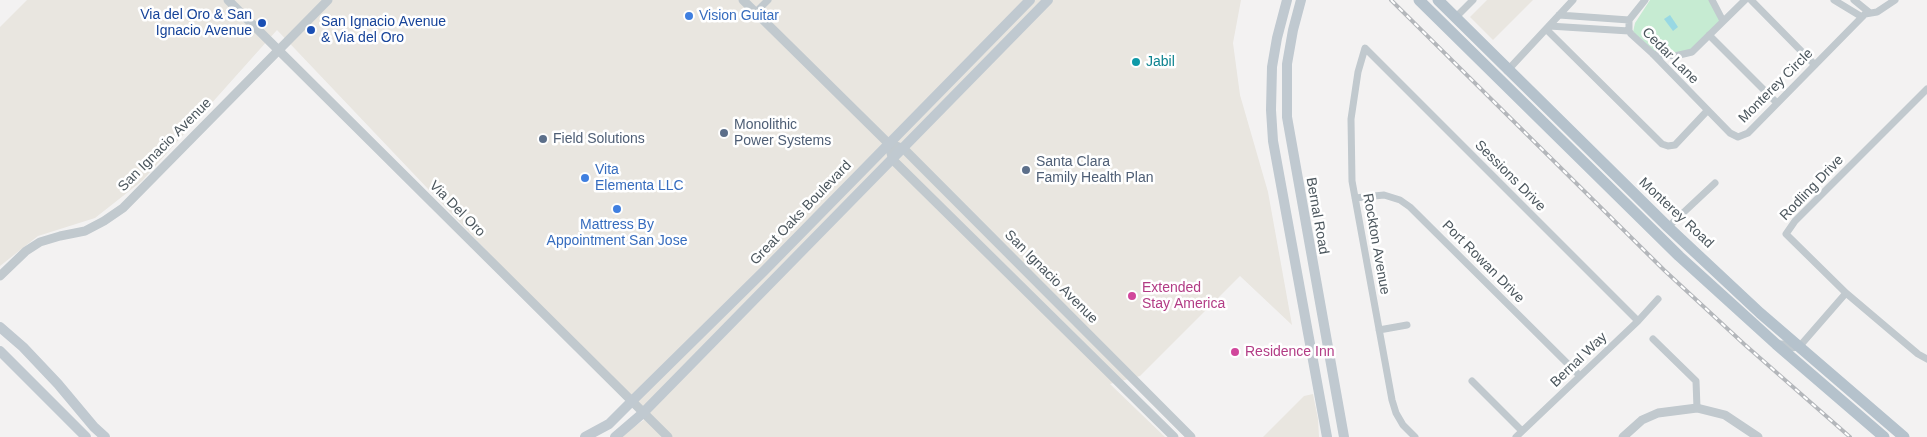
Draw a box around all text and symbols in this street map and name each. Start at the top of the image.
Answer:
place label: Via del Oro & San Ignacio Avenue [140,7,252,40]
place label: Vision Guitar [699,8,779,24]
marker: Vision Guitar [683,10,695,22]
place label: San Ignacio Avenue & Via del Oro [321,14,446,46]
marker: Via del Oro & San Ignacio Avenue [256,17,268,29]
marker: San Ignacio Avenue & Via del Oro [305,24,317,36]
street label: Cedar Lane [1638,24,1702,88]
street label: Monterey Circle [1735,45,1817,127]
place label: Jabil [1146,54,1175,70]
marker: Jabil [1130,56,1142,68]
street label: San Ignacio Avenue [115,95,215,195]
place label: Monolithic Power Systems [734,117,831,150]
marker: Monolithic Power Systems [718,127,730,139]
place label: Field Solutions [553,131,645,147]
marker: Field Solutions [537,133,549,145]
street label: Sessions Drive [1471,137,1549,215]
street label: Rodling Drive [1777,152,1847,224]
place label: Santa Clara Family Health Plan [1036,154,1153,186]
street label: Great Oaks Boulevard [747,157,855,269]
place label: Vita Elementa LLC [595,162,684,194]
marker: Santa Clara Family Health Plan [1020,164,1032,176]
marker: Vita Elementa LLC [579,172,591,184]
street label: Monterey Road [1635,174,1717,252]
street label: Bernal Road [1302,176,1332,256]
street label: Via Del Oro [426,178,488,240]
street label: Rockton Avenue [1359,192,1393,296]
marker: Mattress By Appointment San Jose [611,203,623,215]
place label: Mattress By Appointment San Jose [547,217,687,250]
street label: Port Rowan Drive [1438,217,1528,307]
street label: San Ignacio Avenue [1001,227,1101,327]
place label: Extended Stay America [1142,280,1225,312]
marker: Extended Stay America [1126,290,1138,302]
street label: Bernal Way [1547,329,1611,391]
place label: Residence Inn [1245,344,1335,360]
marker: Residence Inn [1229,346,1241,358]

